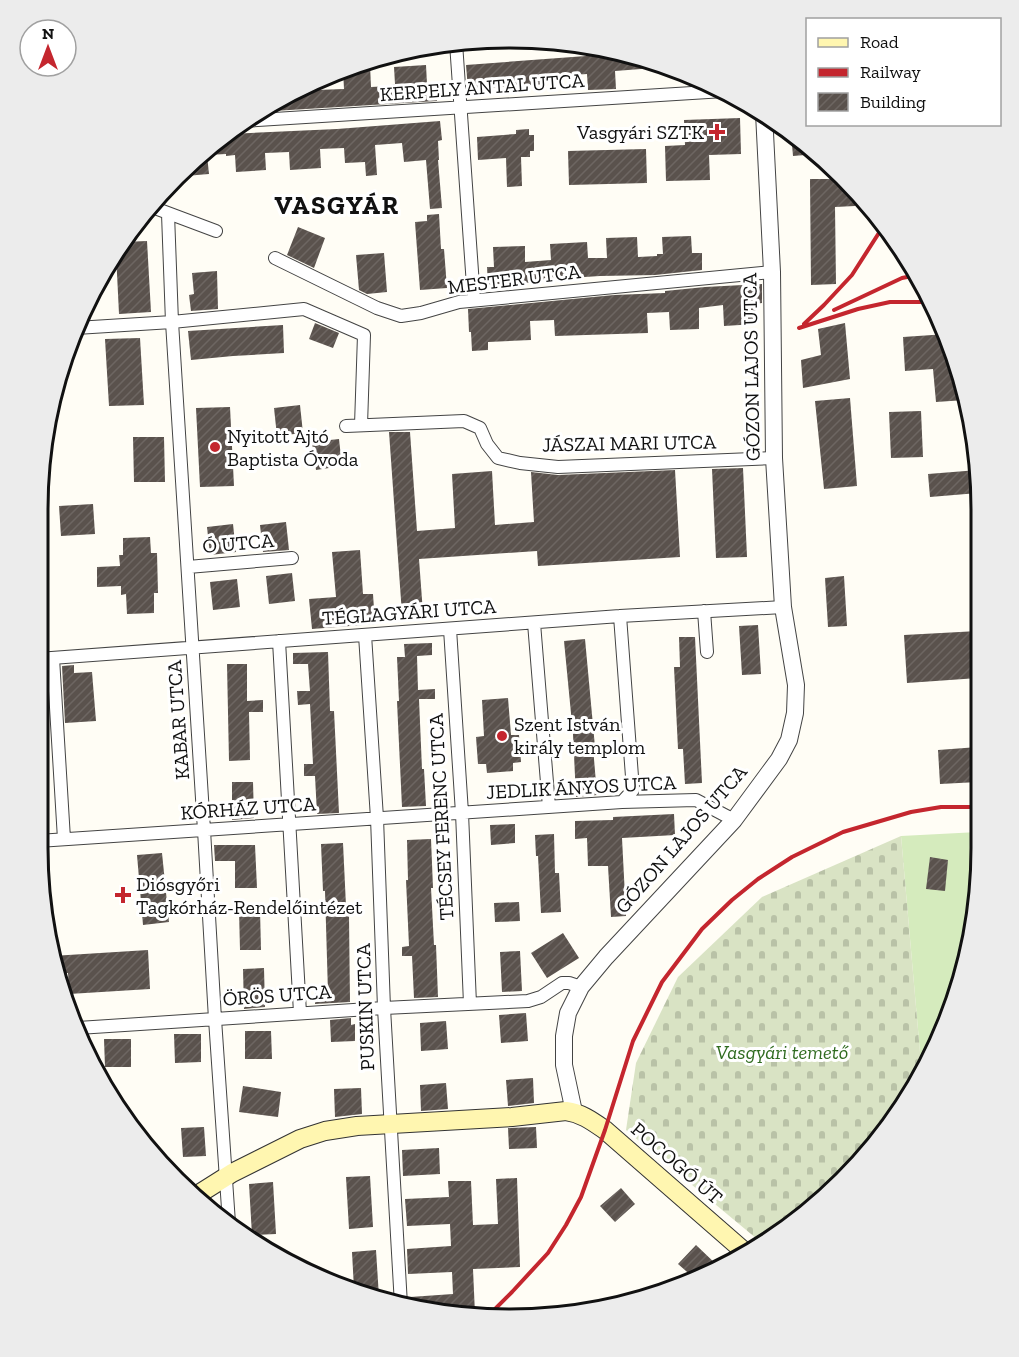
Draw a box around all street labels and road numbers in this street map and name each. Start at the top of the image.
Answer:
street label: KERPELY ANTAL UTCA [379,68,586,106]
street label: MESTER UTCA [446,259,583,299]
street label: GÓZON LAJOS UTCA [737,272,765,461]
street label: JÁSZAI MARI UTCA [542,429,717,457]
street label: Ó UTCA [201,528,276,558]
street label: TÉGLAGYÁRI UTCA [321,594,498,630]
street label: KABAR UTCA [162,658,194,781]
street label: TÉCSEY FERENC UTCA [424,712,458,921]
street label: GÓZON LAJOS UTCA [610,759,753,918]
street label: JEDLIK ÁNYOS UTCA [485,770,678,804]
street label: KÓRHÁZ UTCA [180,791,317,825]
street label: PUSKIN UTCA [351,942,379,1071]
street label: ÖRÖS UTCA [222,979,333,1011]
street label: POCOGÓ ÚT [626,1117,728,1209]

